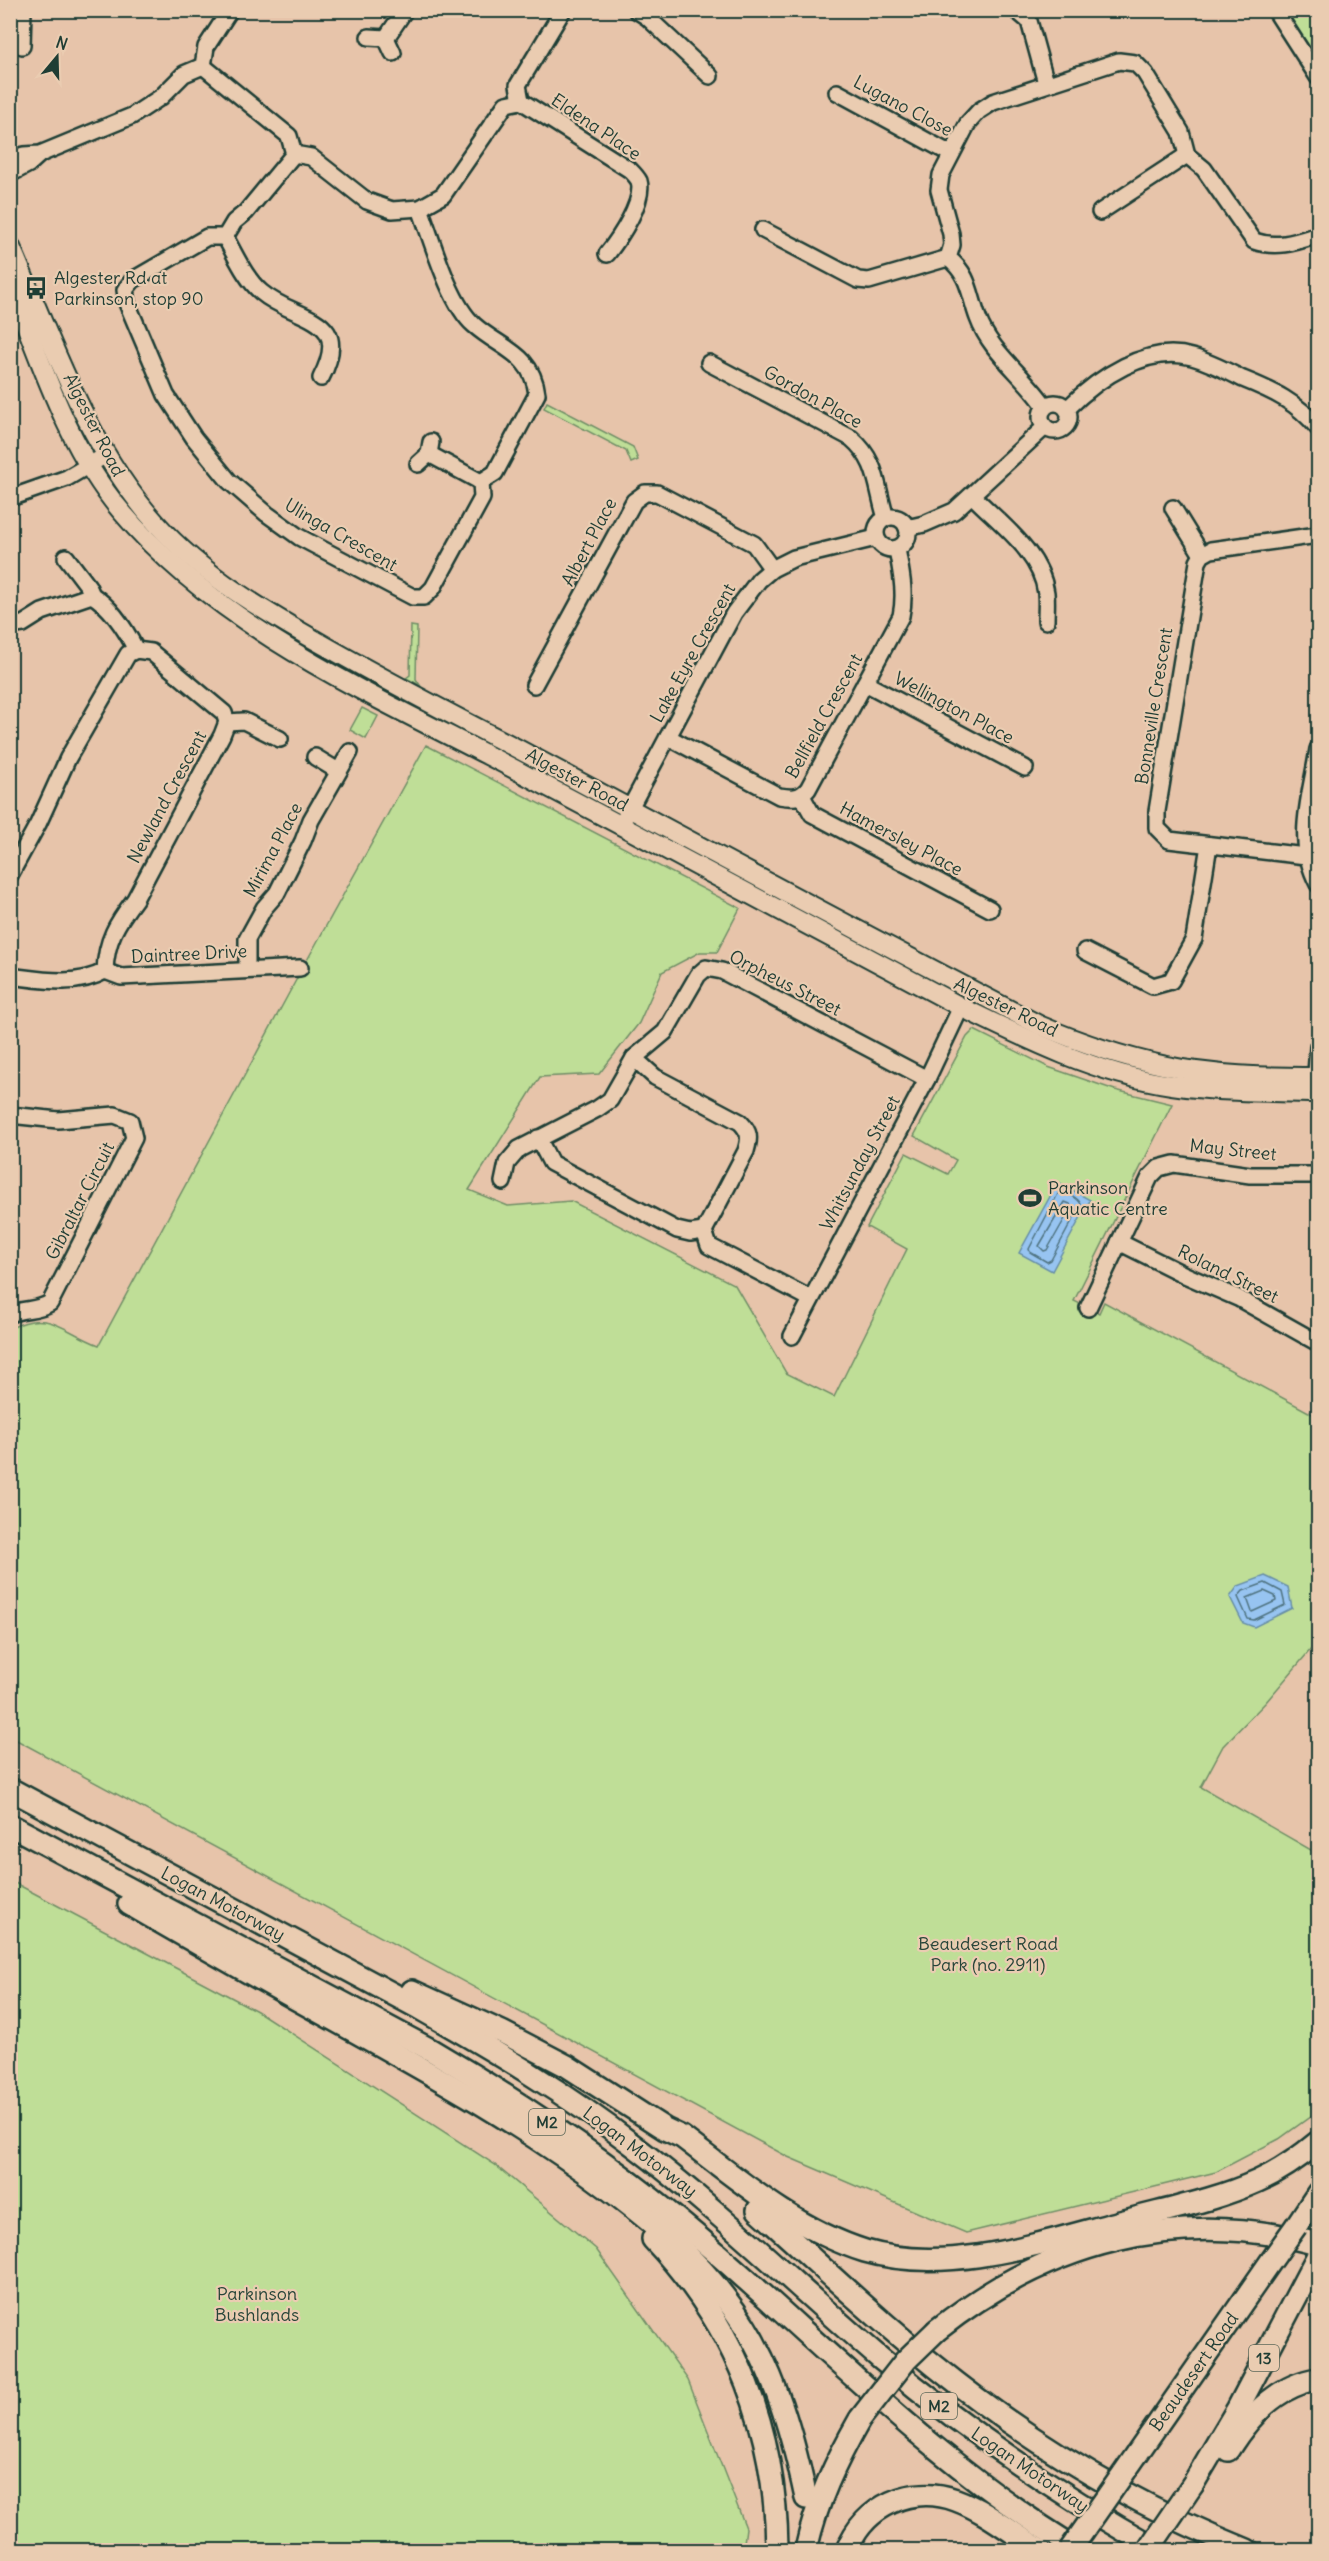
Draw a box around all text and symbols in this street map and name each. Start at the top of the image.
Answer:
north arrow [27,27,87,87]
text: N [53,32,70,54]
street label: Lugano Close [850,70,957,141]
street label: Eldena Place [547,88,646,165]
place label: Algester Rd at Parkinson, stop 90 [54,266,204,310]
bus stop icon: Algester Rd at Parkinson, stop 90 [23,275,49,301]
street label: Gordon Place [760,360,867,433]
street label: Algester Road [59,369,131,481]
street label: Ulinga Crescent [281,493,402,576]
street label: Albert Place [556,494,621,590]
street label: Lake Eyre Crescent [645,579,740,726]
street label: Bonneville Crescent [1130,626,1177,786]
street label: Bellfield Crescent [780,649,867,782]
street label: Wellington Place [890,666,1018,749]
street label: Newland Crescent [122,726,211,867]
street label: Algester Road [522,743,633,816]
street label: Hamersley Place [836,796,967,881]
street label: Mirima Place [238,799,307,901]
street label: Daintree Drive [130,939,248,968]
street label: Orpheus Street [725,944,845,1021]
street label: Algester Road [950,971,1062,1042]
street label: Whitsunday Street [814,1091,905,1234]
street label: May Street [1188,1134,1278,1165]
street label: Gibraltar Circuit [40,1138,119,1264]
place label: Parkinson Aquatic Centre [1048,1176,1168,1220]
sports icon: Parkinson Aquatic Centre [1017,1185,1043,1211]
street label: Roland Street [1174,1239,1282,1308]
street label: Logan Motorway [157,1861,289,1946]
park label: Beaudesert Road Park (no. 2911) [918,1932,1058,1976]
street label: Logan Motorway [579,2101,702,2202]
road number: M2 [529,2109,565,2135]
park label: Parkinson Bushlands [215,2282,299,2326]
street label: Beaudesert Road [1144,2307,1243,2436]
road number: 13 [1249,2345,1279,2371]
road number: M2 [921,2393,957,2419]
street label: Logan Motorway [967,2422,1094,2517]

